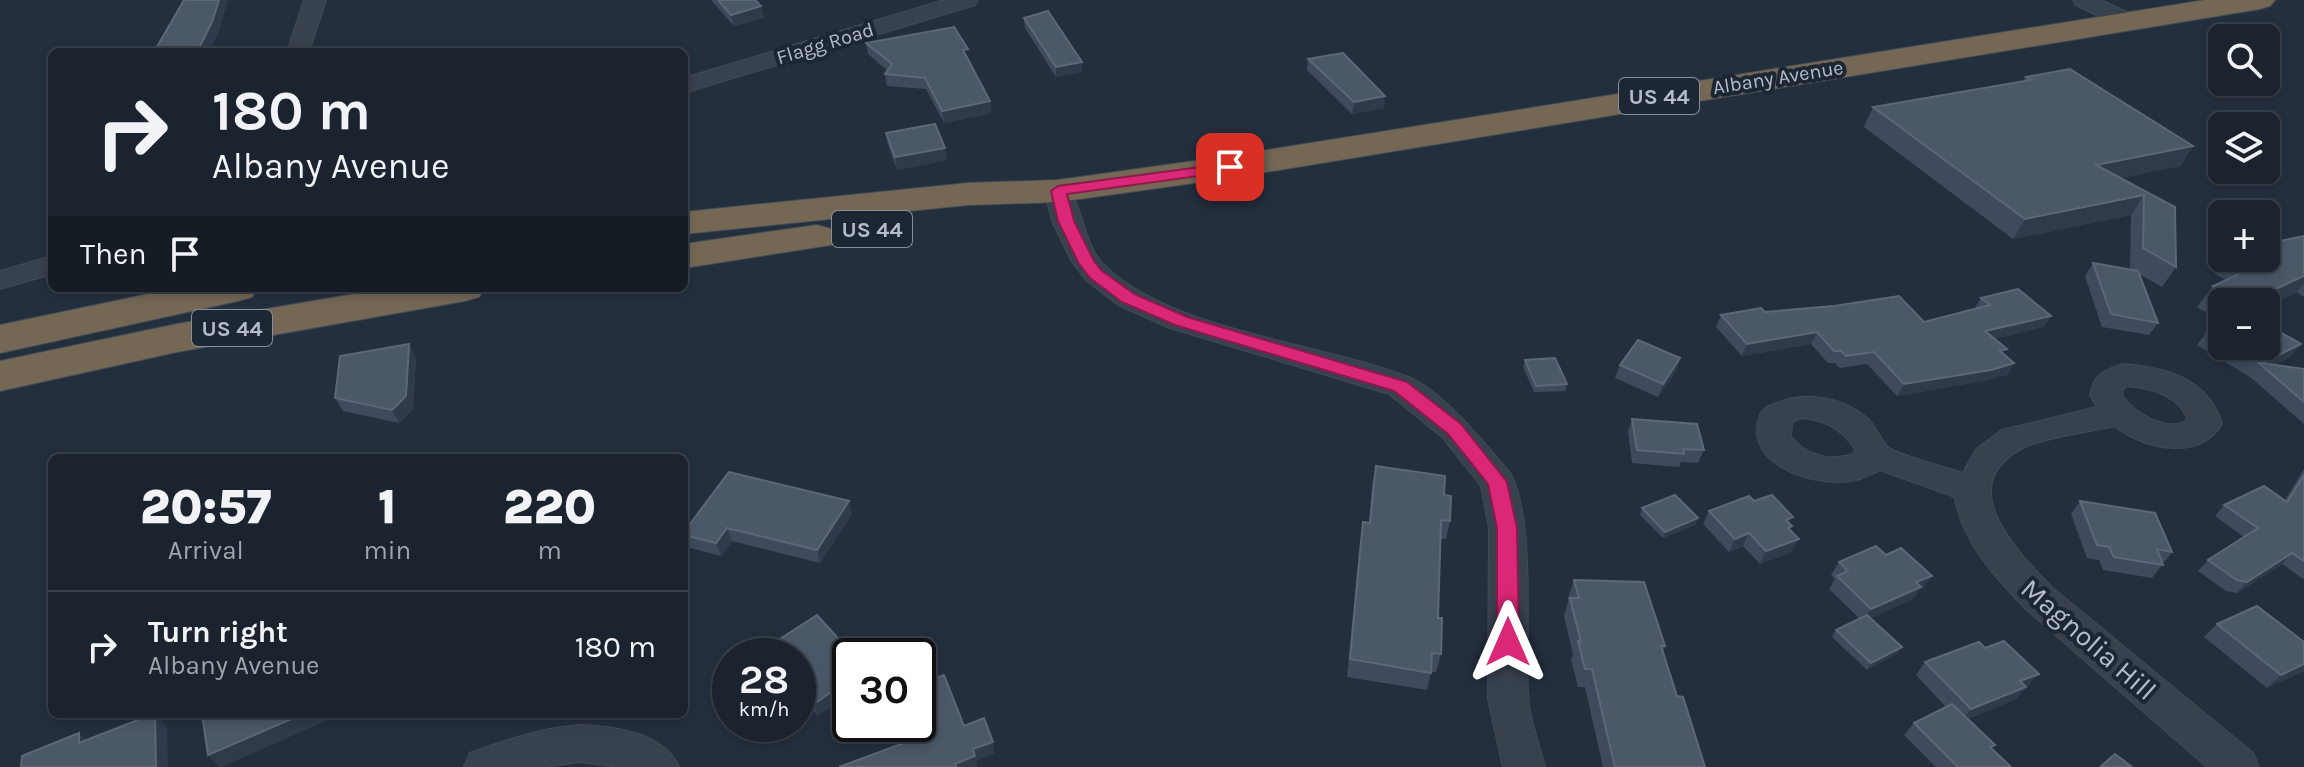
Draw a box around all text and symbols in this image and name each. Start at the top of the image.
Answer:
street label: Flagg Road [774,18,877,69]
map controls [2208,24,2280,360]
button: search [2208,24,2280,96]
street label: Albany Avenue [1711,56,1845,99]
text: 180 m [212,78,371,143]
road number: US 44 [1619,78,1699,114]
icon: right [80,80,184,184]
button: layers [2208,112,2280,184]
pin [1196,133,1264,201]
text: Albany Avenue [212,145,449,187]
icon: arrive [1208,145,1252,189]
button: + [2208,200,2280,272]
road number: US 44 [832,211,912,247]
icon: arrive [163,232,207,276]
text: Then [80,236,147,272]
button: − [2208,288,2280,360]
road number: US 44 [192,310,272,346]
text: 20:57 [140,479,272,535]
text: 1 [378,479,397,535]
text: 220 [503,479,596,535]
text: Arrival [168,535,244,566]
text: min [363,535,411,566]
text: m [537,535,562,566]
street label: Magnolia Hill [2014,572,2163,707]
position arrow [1466,600,1550,684]
text: Turn right [148,614,288,650]
icon: right [80,625,124,669]
text: 180 m [575,629,656,665]
speed limit sign: 30 [832,638,936,742]
text: Albany Avenue [148,650,319,681]
text: 28 [739,656,789,703]
text: km/h [739,698,789,721]

